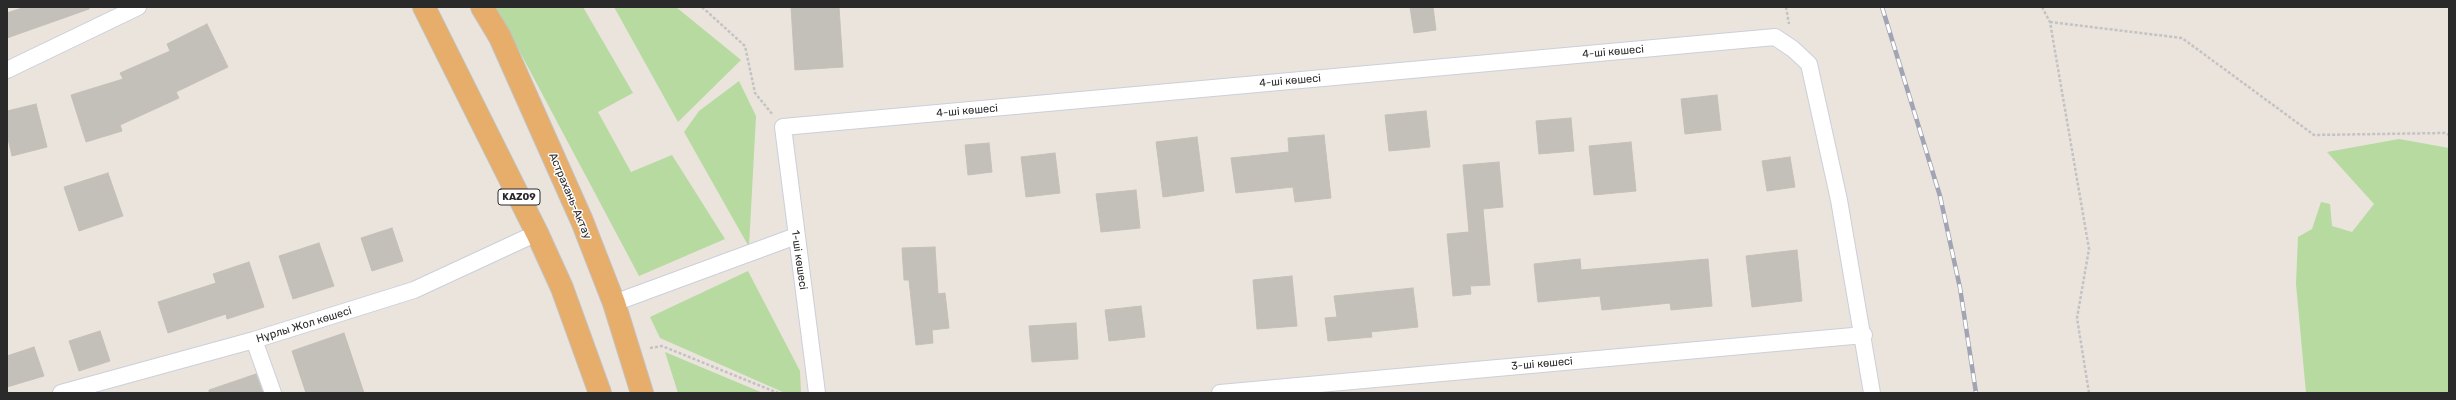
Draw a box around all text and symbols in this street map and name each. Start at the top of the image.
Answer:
street label: 4-шi көшесі [1582,43,1644,61]
street label: 4-шi көшесі [1259,72,1321,90]
street label: 4-шi көшесі [936,102,998,120]
street label: Астрахань-Актау [546,151,594,241]
road number: KAZ09 [498,189,540,205]
street label: 1-шi көшесі [788,229,810,291]
street label: Нұрлы Жол көшесі [255,304,353,346]
street label: 3-шi көшесі [1511,355,1573,373]

